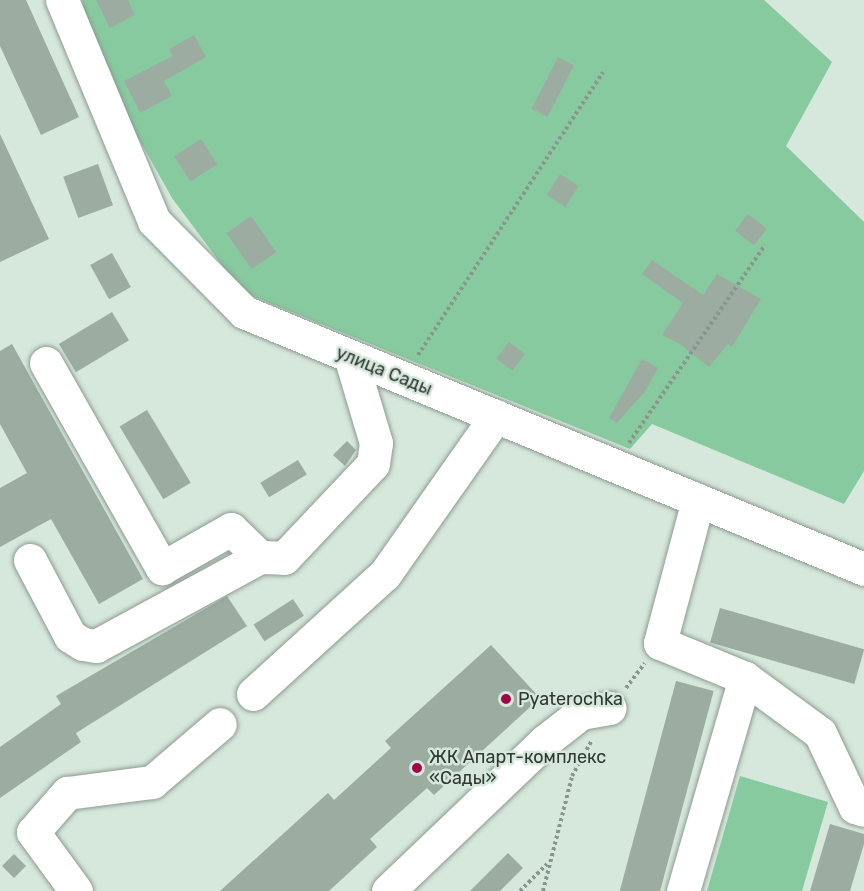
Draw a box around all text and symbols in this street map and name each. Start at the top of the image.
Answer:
street label: улица Сады [333,342,435,400]
place label: Pyaterochka [518,688,623,710]
marker: Pyaterochka [499,692,513,706]
place label: ЖК Апарт-комплекс «Сады» [429,747,606,789]
marker: ЖК Апарт-комплекс «Сады» [410,761,424,775]

